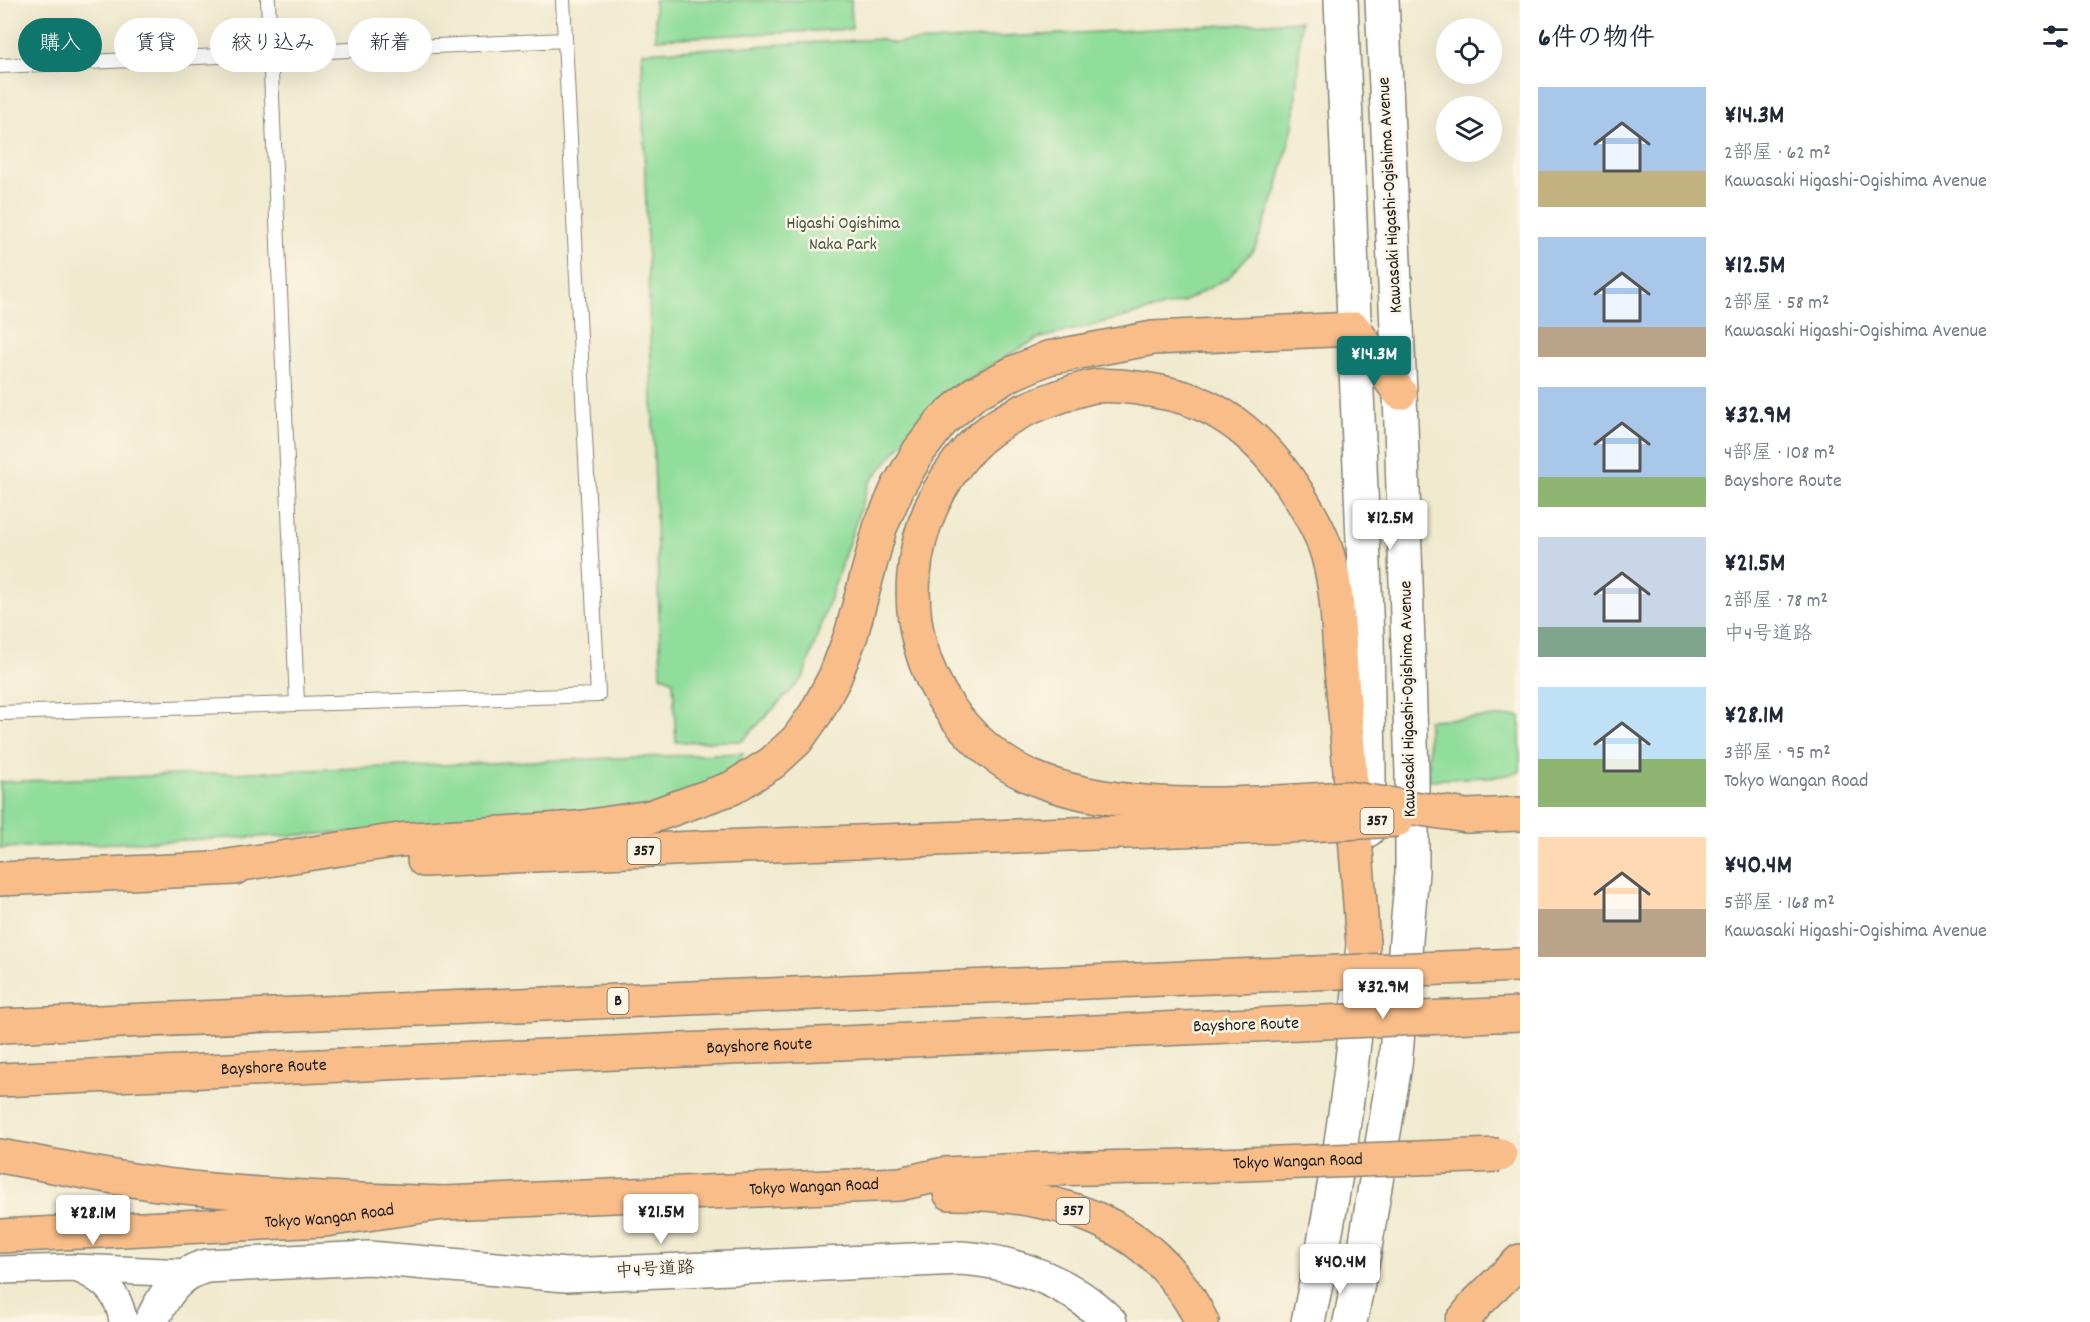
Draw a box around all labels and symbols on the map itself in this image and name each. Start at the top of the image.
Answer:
street label: Kawasaki Higashi-Ogishima Avenue [1372,76,1410,314]
park label: Higashi Ogishima Naka Park [786,212,900,258]
pin: ¥14.3M [1325,336,1423,387]
pin: ¥12.5M [1341,500,1439,551]
street label: Kawasaki Higashi-Ogishima Avenue [1394,580,1424,817]
road number: 357 [1360,808,1394,834]
road number: 357 [628,838,660,864]
pin: ¥32.9M [1334,969,1432,1020]
road number: B [608,988,628,1014]
street label: Bayshore Route [1193,1012,1299,1040]
street label: Bayshore Route [706,1032,813,1061]
street label: Bayshore Route [220,1053,327,1083]
street label: Tokyo Wangan Road [1232,1147,1363,1177]
street label: Tokyo Wangan Road [749,1172,880,1203]
pin: ¥21.5M [612,1194,710,1245]
pin: ¥28.1M [44,1195,142,1246]
street label: Tokyo Wangan Road [264,1198,396,1235]
road number: 357 [1056,1198,1090,1224]
pin: ¥40.4M [1291,1244,1389,1295]
street label: 中4号道路 [615,1256,695,1286]

